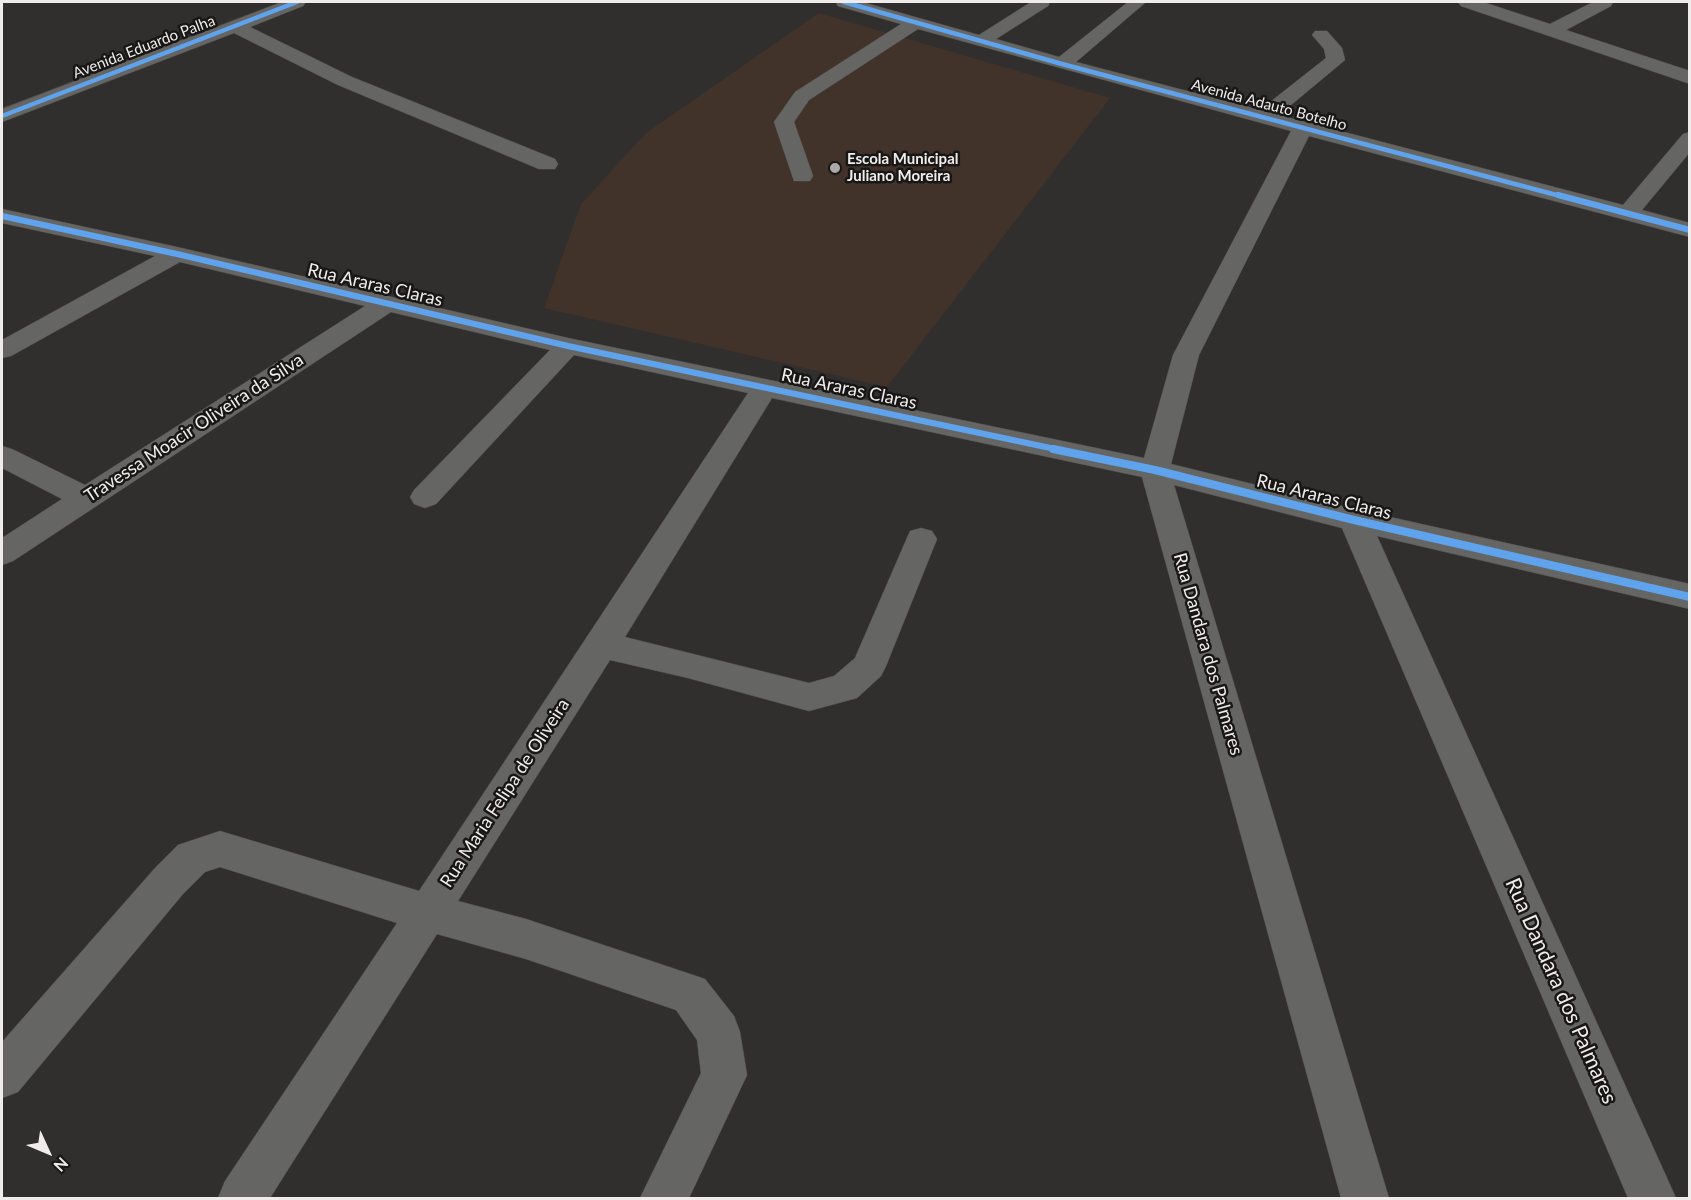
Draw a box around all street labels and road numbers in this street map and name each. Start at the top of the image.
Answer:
street label: Avenida Eduardo Palha [70,12,218,82]
street label: Avenida Adauto Botelho [1189,76,1349,134]
street label: Rua Araras Claras [305,259,445,311]
street label: Travessa Moacir Oliveira da Silva [80,349,308,507]
street label: Rua Araras Claras [779,364,919,414]
street label: Rua Araras Claras [1254,470,1394,524]
street label: Rua Dandara dos Palmares [1169,550,1247,758]
street label: Rua Maria Felipa de Oliveira [436,695,574,891]
street label: Rua Dandara dos Palmares [1500,874,1622,1108]

